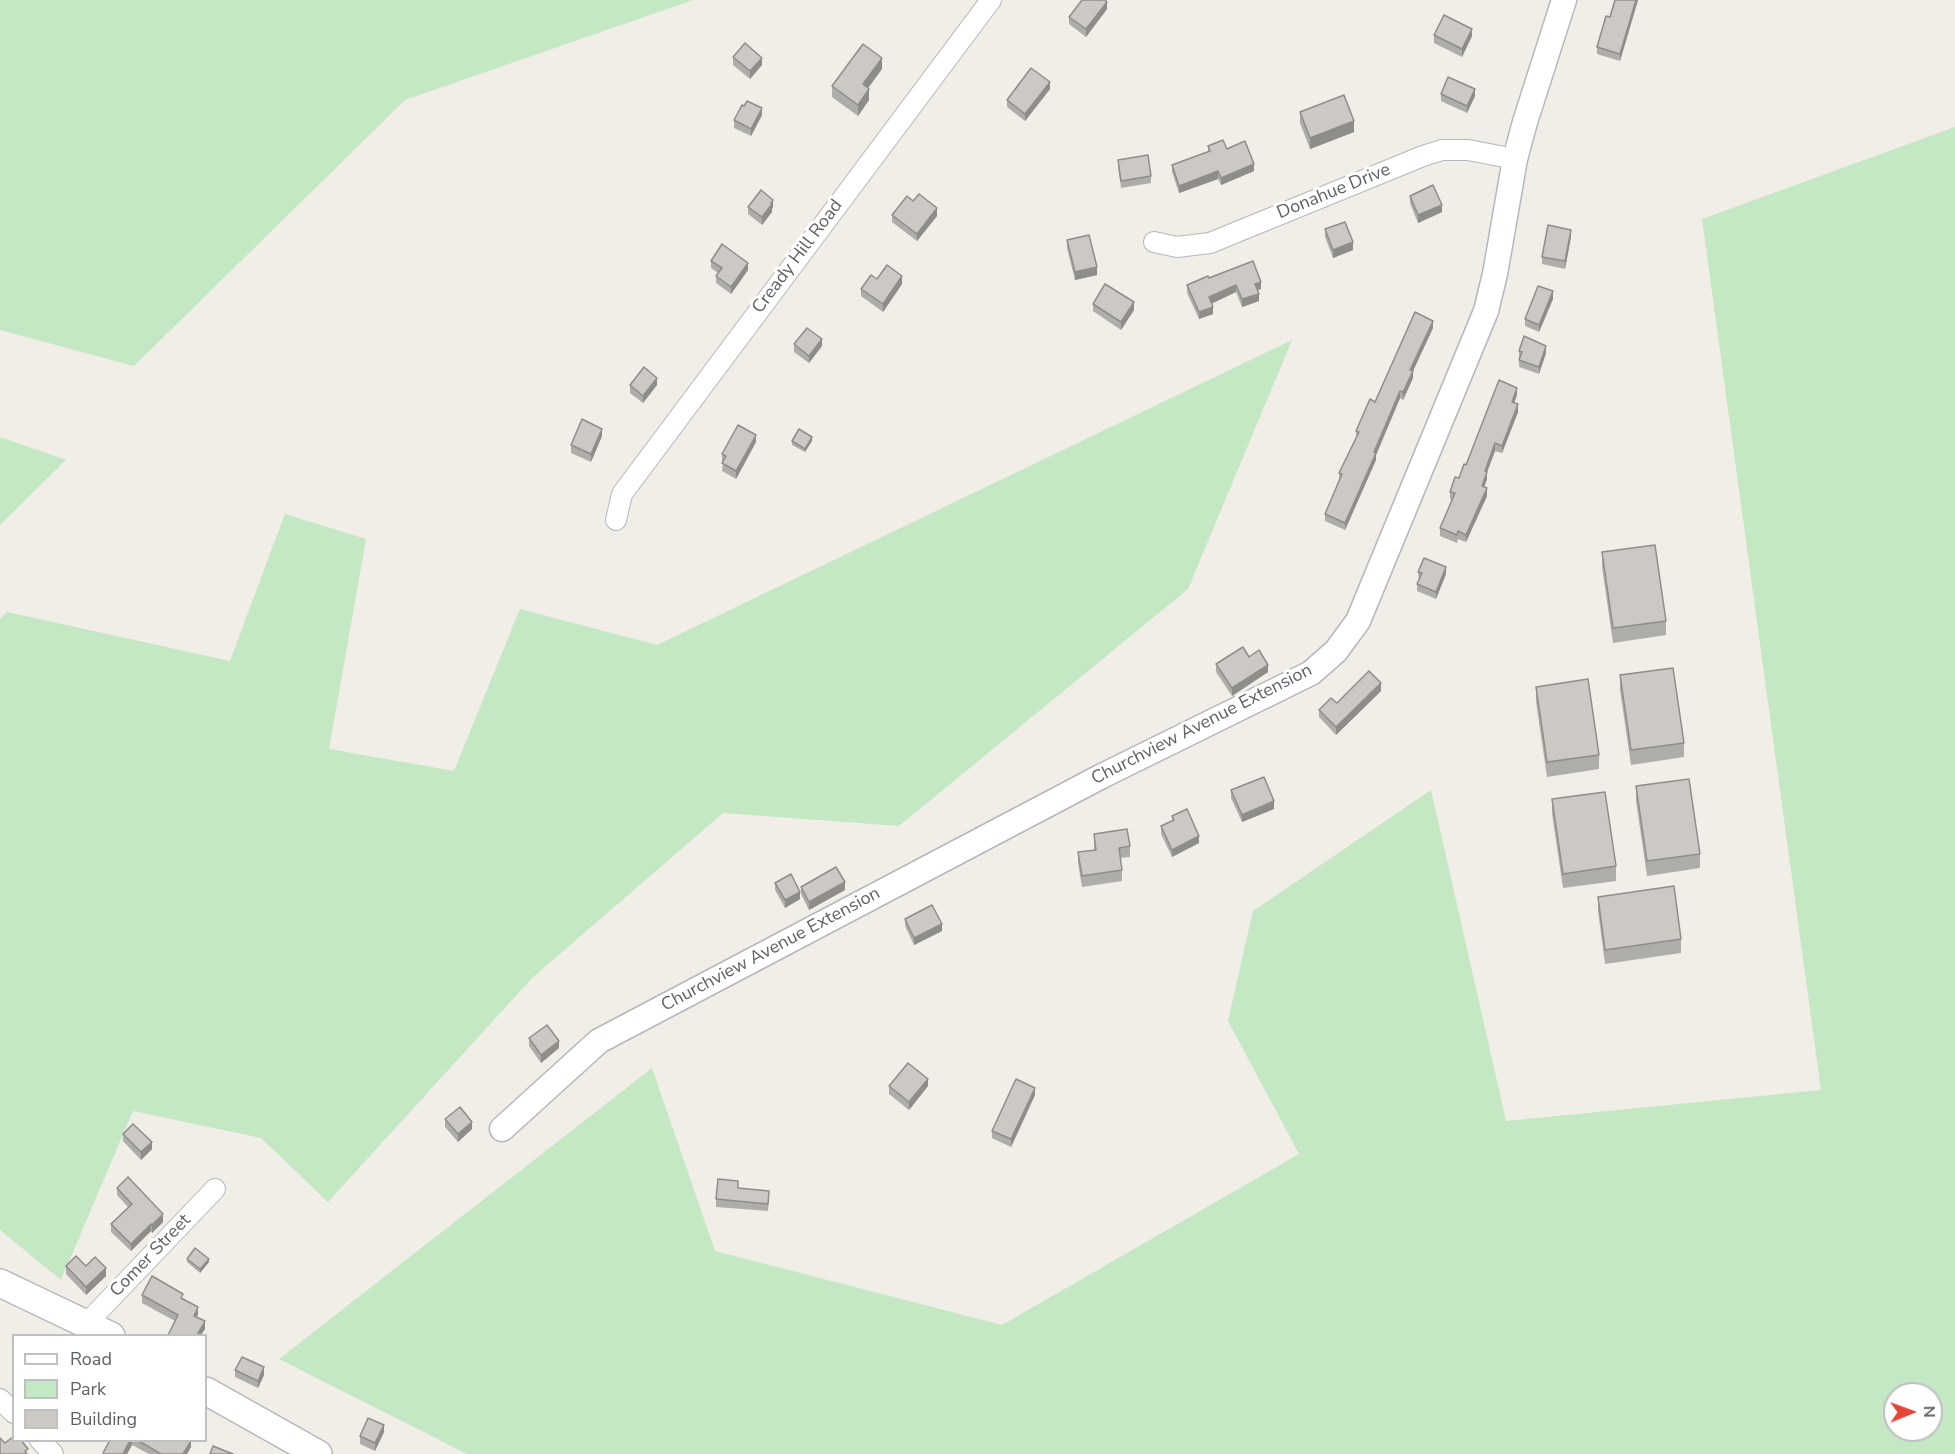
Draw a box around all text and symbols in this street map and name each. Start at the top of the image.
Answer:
street label: Donahue Drive [1274,159,1394,225]
street label: Cready Hill Road [748,196,848,318]
street label: Churchview Avenue Extension [1088,660,1316,790]
street label: Churchview Avenue Extension [658,883,884,1017]
street label: Comer Street [106,1210,196,1302]
legend [12,1334,207,1442]
text: Road [70,1347,112,1371]
text: Park [70,1377,106,1401]
north arrow [1883,1382,1943,1442]
text: N [1918,1406,1940,1418]
text: Building [70,1407,137,1431]

